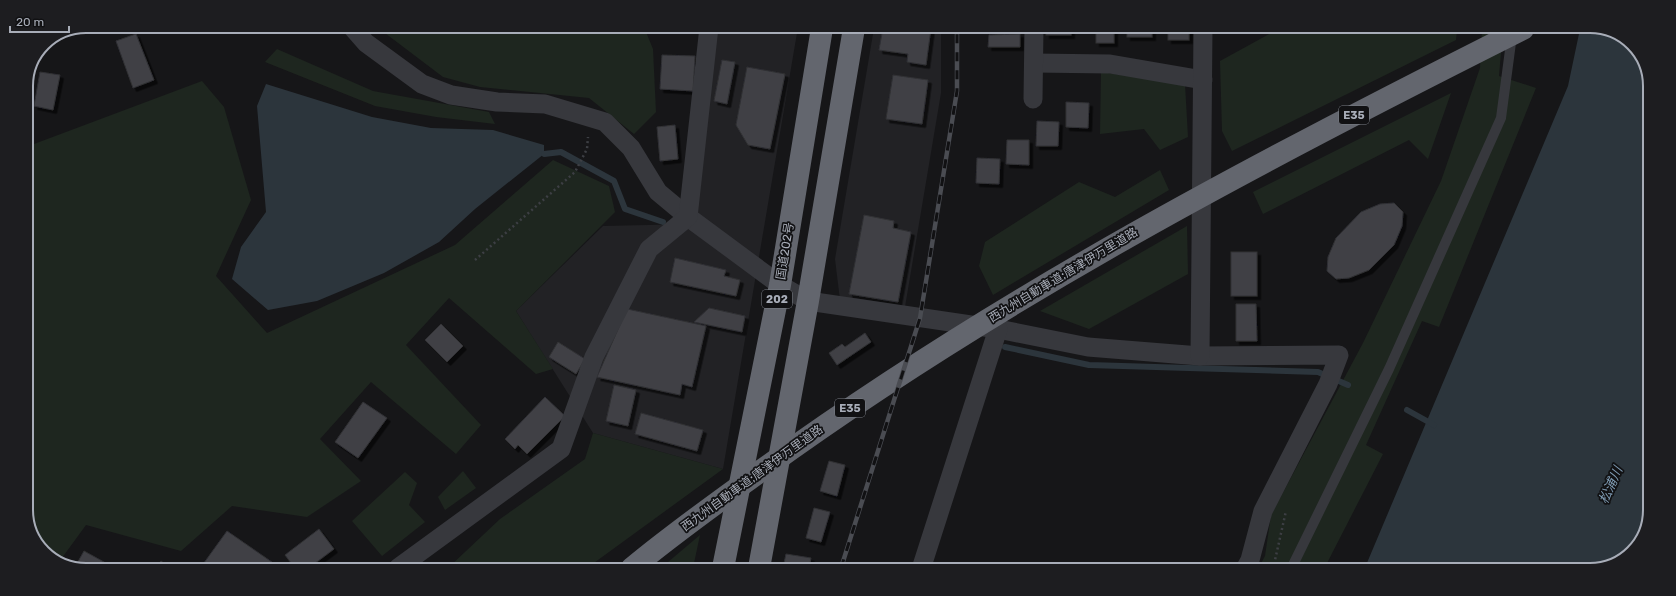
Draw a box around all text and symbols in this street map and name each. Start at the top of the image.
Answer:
scale bar [10,8,69,34]
text: 20 m [16,15,44,29]
road number: E35 [1339,106,1369,124]
street label: 国道202号 [774,221,796,281]
street label: 西九州自動車道;唐津伊万里道路 [986,225,1140,325]
road number: 202 [762,290,792,308]
road number: E35 [835,399,865,417]
street label: 西九州自動車道;唐津伊万里道路 [679,422,825,534]
water label: 松浦川 [1596,463,1626,506]

